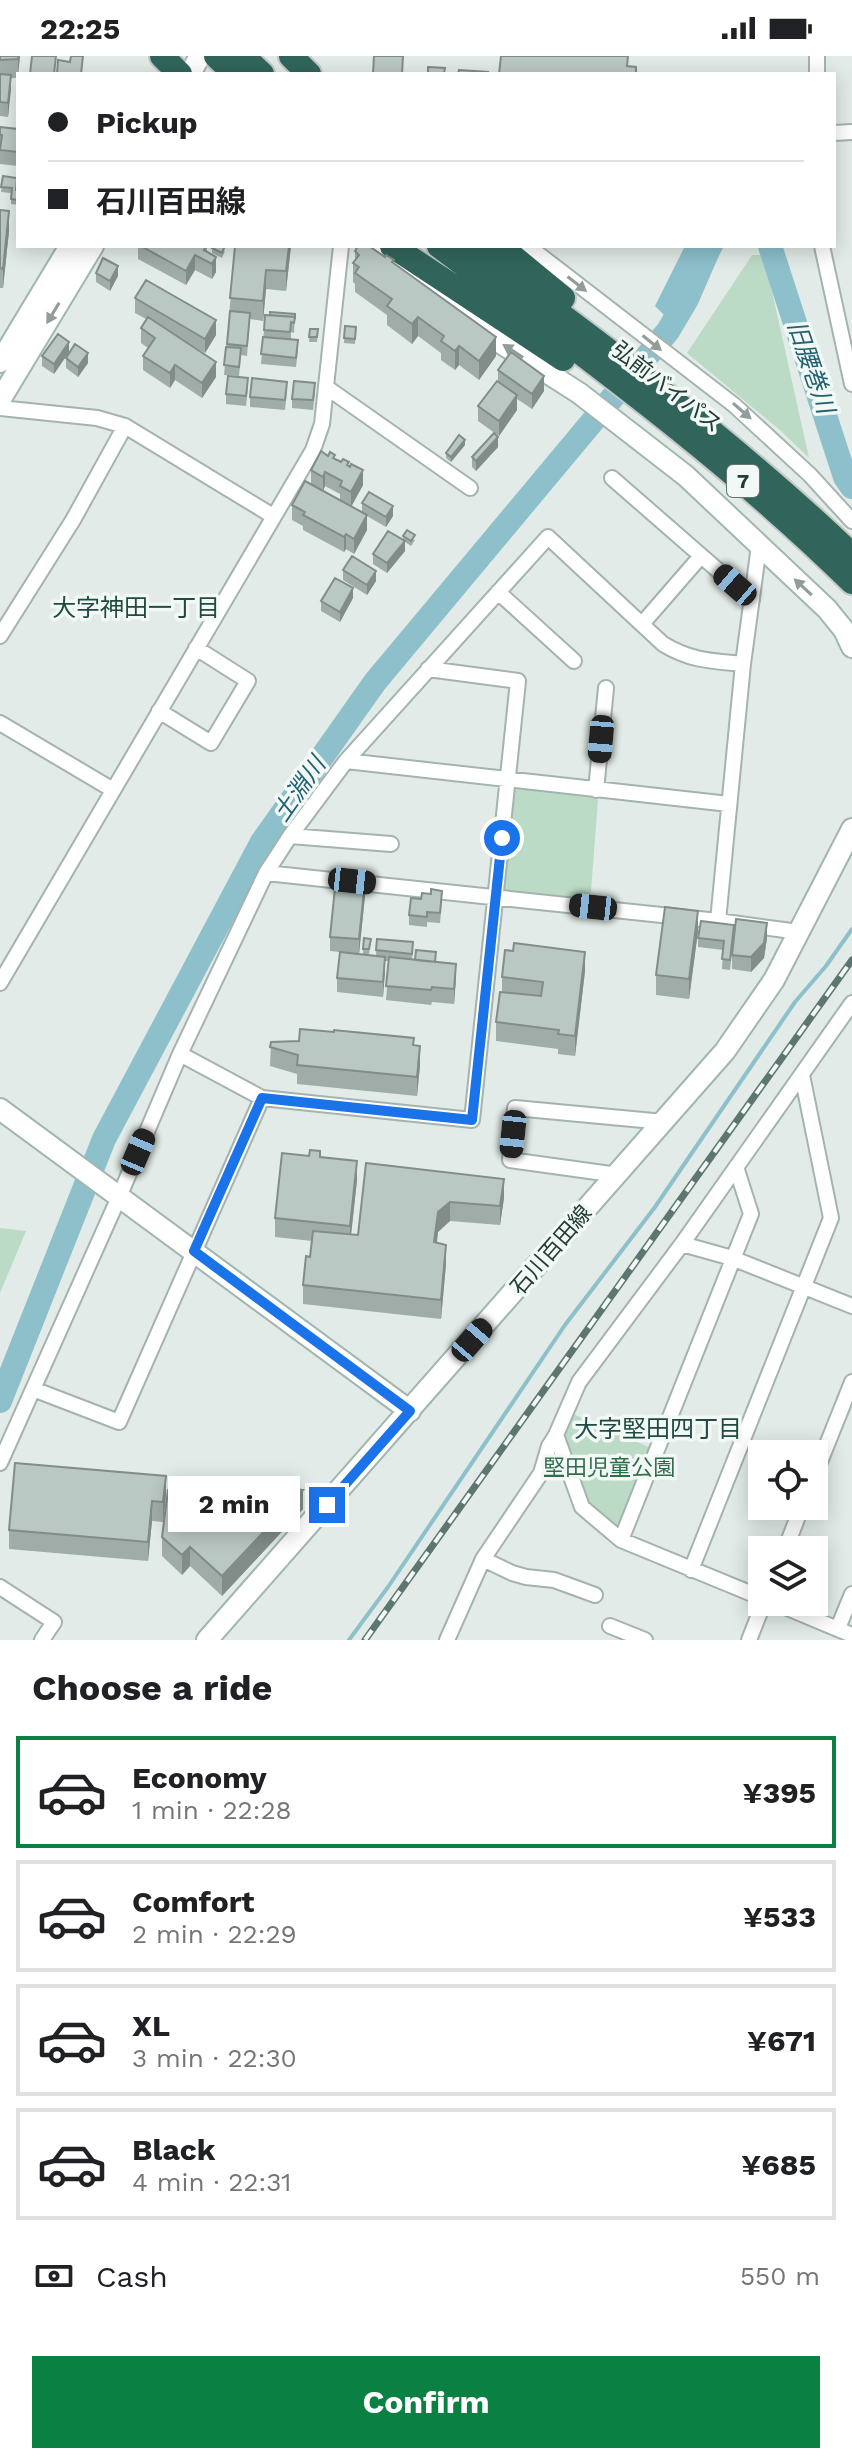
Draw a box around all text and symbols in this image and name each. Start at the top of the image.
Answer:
text: 22:25 [40,11,120,46]
text: Pickup [96,105,198,140]
text: 石川百田線 [96,184,246,219]
one-way arrow [567,275,587,291]
one-way arrow [46,302,60,324]
water label: 旧腰巻川 [782,317,841,420]
one-way arrow [642,334,662,350]
street label: 弘前バイパス [607,337,727,437]
one-way arrow [502,344,524,358]
one-way arrow [731,402,751,419]
road number: 7 [727,465,759,497]
car [709,560,761,610]
one-way arrow [794,578,813,597]
district label: 大字神田一丁目 [52,594,220,622]
car [587,714,615,764]
water label: 土淵川 [267,749,333,827]
route start [484,820,520,856]
car [327,867,377,895]
car [568,893,618,921]
car [499,1109,527,1159]
car [118,1125,158,1179]
street label: 石川百田線 [505,1200,597,1300]
car [447,1314,497,1366]
district label: 大字堅田四丁目 [574,1415,742,1443]
map controls [748,1440,828,1616]
button: locate [748,1440,828,1520]
park label: 堅田児童公園 [543,1455,675,1480]
callout: 2 min [167,1477,299,1533]
route end [309,1487,345,1523]
text: 2 min [198,1489,270,1519]
button: layers [748,1536,828,1616]
text: Choose a ride [32,1667,272,1709]
icon: car [36,1756,108,1828]
text: Economy [132,1760,267,1795]
text: ¥395 [742,1775,816,1810]
text: 1 min · 22:28 [132,1795,292,1825]
icon: car [36,1880,108,1952]
text: Comfort [132,1884,254,1919]
text: ¥533 [743,1899,816,1934]
text: 2 min · 22:29 [132,1919,297,1949]
icon: car [36,2004,108,2076]
text: XL [132,2008,170,2043]
text: ¥671 [747,2023,816,2058]
text: 3 min · 22:30 [132,2043,297,2073]
icon: car [36,2128,108,2200]
text: Black [132,2132,216,2167]
text: ¥685 [741,2147,816,2182]
text: 4 min · 22:31 [132,2167,291,2197]
icon: cash [32,2254,76,2298]
text: Cash [96,2259,168,2294]
text: 550 m [740,2261,820,2291]
button: Confirm [32,2356,820,2448]

